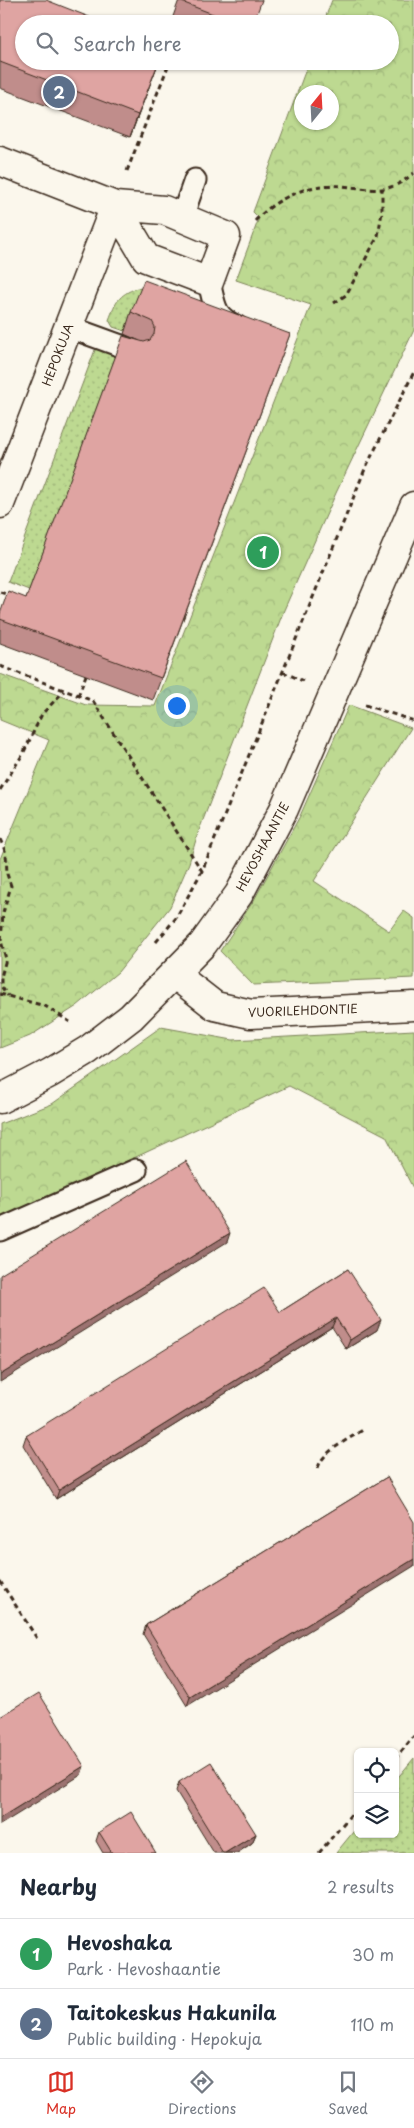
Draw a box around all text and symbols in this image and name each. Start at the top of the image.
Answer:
search box [15,15,399,70]
icon: search [33,29,61,57]
text: Search here [73,29,182,57]
pin: 2 [43,73,75,111]
north arrow [294,85,339,130]
street label: HEPOKUJA [37,321,77,389]
pin: 1 [247,533,279,571]
your location [164,693,190,719]
street label: HEVOSHAANTIE [231,798,293,894]
street label: VUORILEHDONTIE [248,999,358,1021]
map controls [354,1748,399,1838]
button: locate [354,1748,399,1793]
button: layers [354,1793,399,1838]
text: Nearby [20,1870,97,1902]
text: 2 results [327,1874,394,1898]
text: Hevoshaka [67,1928,172,1956]
text: 1 [32,1942,40,1966]
text: 30 m [352,1942,394,1966]
text: Park · Hevoshaantie [67,1956,221,1980]
text: Taitokeskus Hakunila [67,1998,277,2026]
text: 2 [30,2012,42,2036]
text: 110 m [351,2012,394,2036]
text: Public building · Hepokuja [67,2026,262,2050]
tab: Map [46,2068,76,2119]
tab: Directions [168,2068,236,2119]
tab: Saved [328,2068,368,2119]

